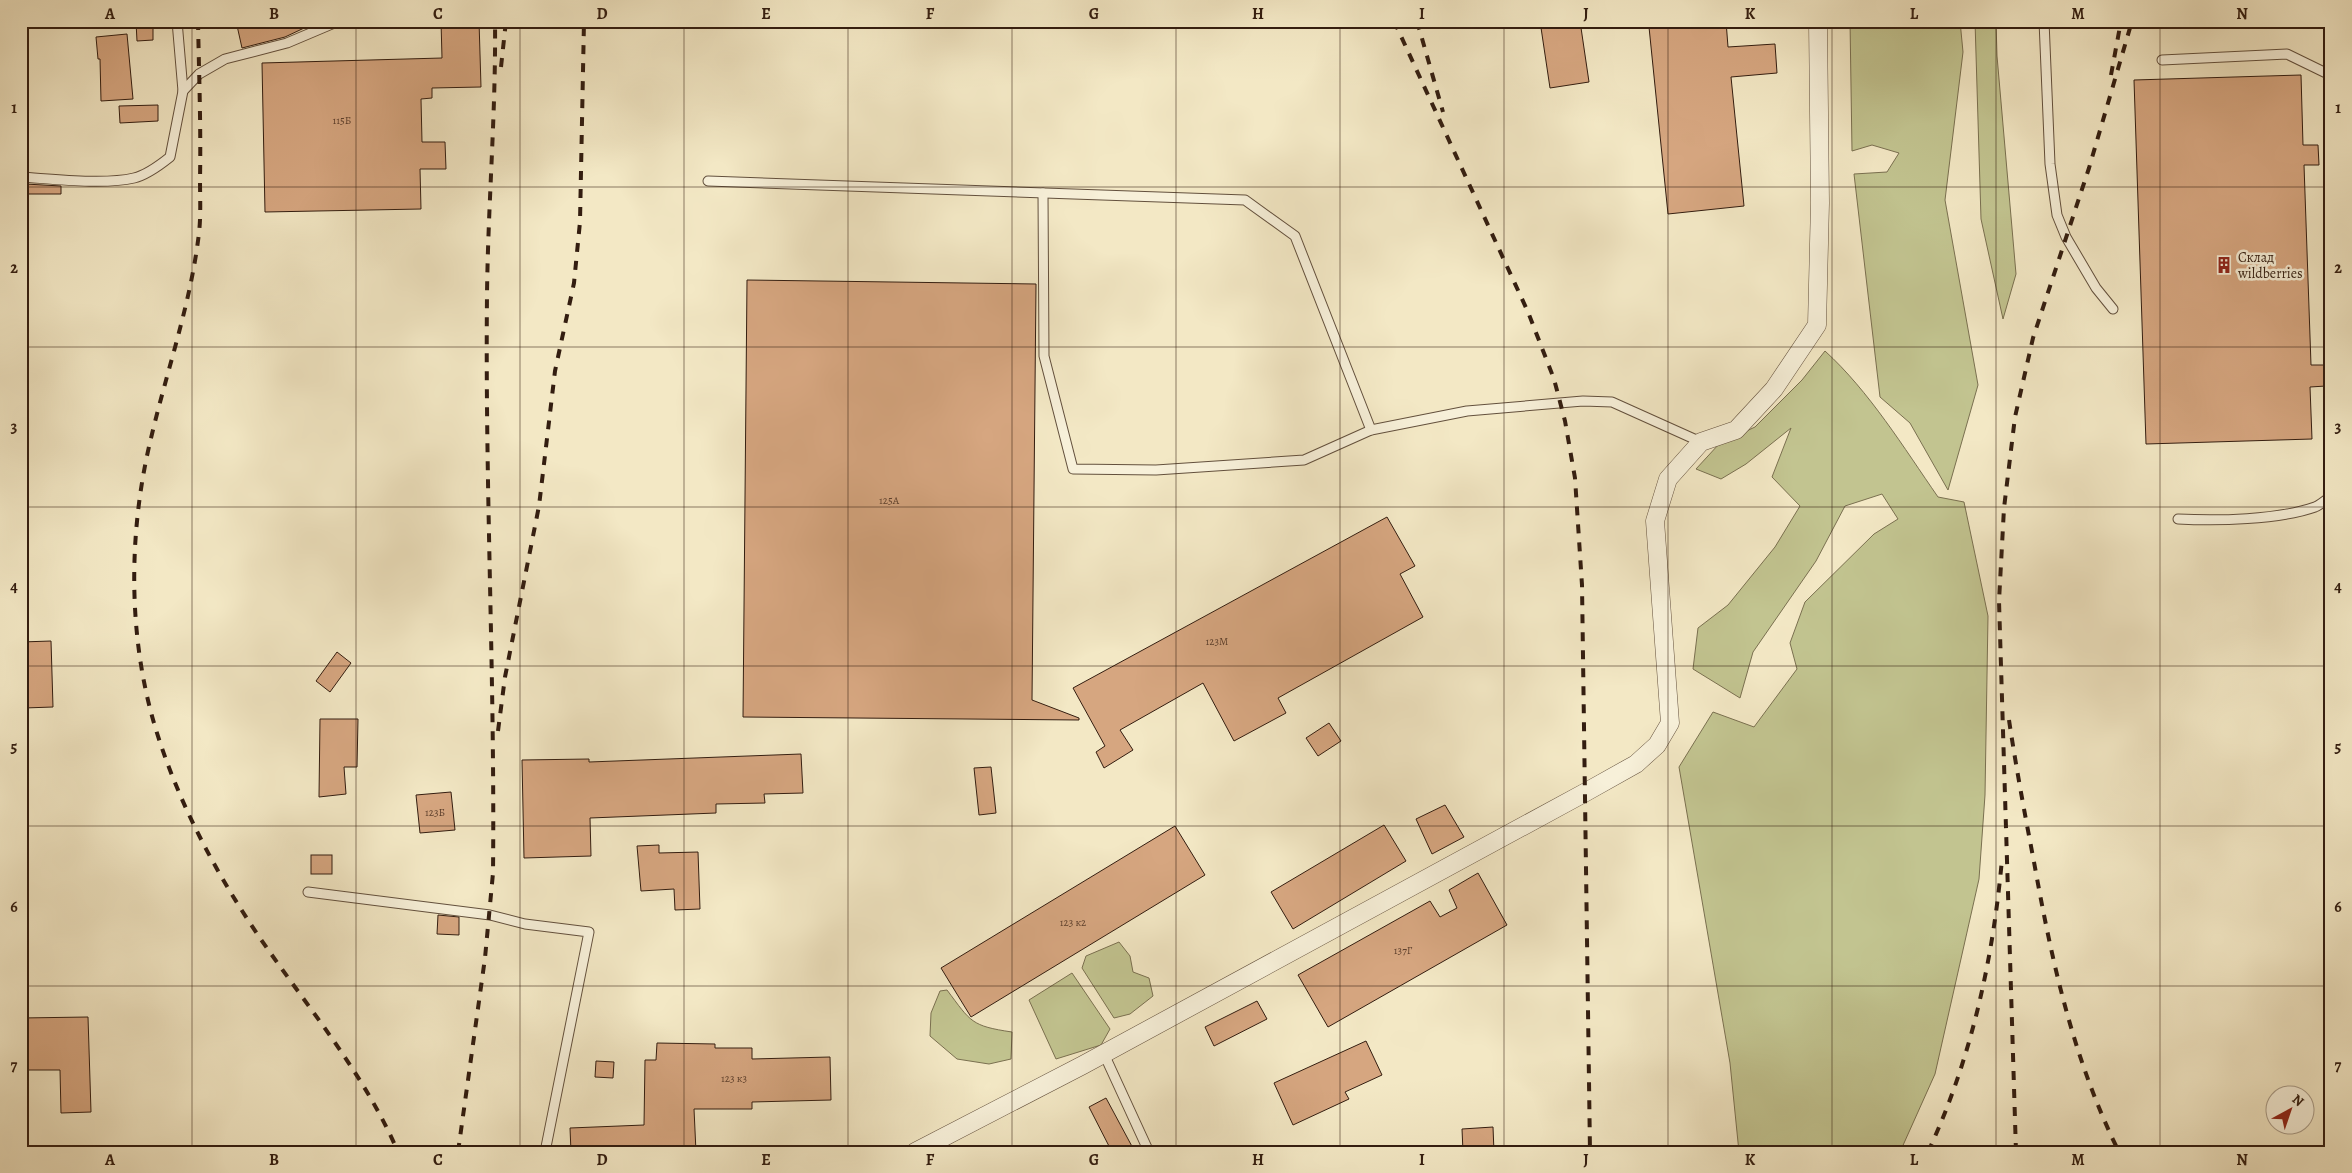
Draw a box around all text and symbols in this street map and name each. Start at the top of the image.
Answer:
text: A [104,3,116,25]
text: B [269,3,279,25]
text: C [433,3,443,25]
text: D [596,3,608,25]
text: E [761,3,771,25]
text: F [926,3,935,25]
text: G [1089,3,1099,25]
text: H [1252,3,1264,25]
text: I [1419,3,1425,25]
text: J [1583,3,1589,25]
text: K [1745,3,1756,25]
text: L [1910,3,1919,25]
text: M [2071,3,2085,25]
text: N [2236,3,2248,25]
text: 1 [11,97,17,119]
text: 1 [2335,97,2341,119]
house number: 115Б [333,113,351,128]
place label: Склад wildberries [2237,248,2303,283]
building icon: Склад wildberries [2214,255,2234,275]
text: 2 [10,257,18,279]
text: 2 [2334,257,2342,279]
text: 3 [11,416,18,438]
text: 3 [2335,416,2342,438]
house number: 125А [879,493,900,508]
text: 4 [10,576,18,598]
text: 4 [2334,576,2342,598]
house number: 123М [1206,634,1228,649]
text: 5 [11,736,18,758]
text: 5 [2335,736,2342,758]
house number: 123Б [425,805,445,820]
text: 6 [10,896,18,918]
text: 6 [2334,896,2342,918]
house number: 123 к2 [1060,915,1086,930]
house number: 137Г [1394,943,1413,958]
text: 7 [11,1055,18,1077]
text: 7 [2335,1055,2342,1077]
house number: 123 к3 [721,1071,747,1086]
north arrow [2264,1086,2314,1136]
text: N [2288,1090,2308,1111]
text: A [104,1149,116,1171]
text: B [269,1149,279,1171]
text: C [433,1149,443,1171]
text: D [596,1149,608,1171]
text: E [761,1149,771,1171]
text: F [926,1149,935,1171]
text: G [1089,1149,1099,1171]
text: H [1252,1149,1264,1171]
text: I [1419,1149,1425,1171]
text: J [1583,1149,1589,1171]
text: K [1745,1149,1756,1171]
text: L [1910,1149,1919,1171]
text: M [2071,1149,2085,1171]
text: N [2236,1149,2248,1171]

